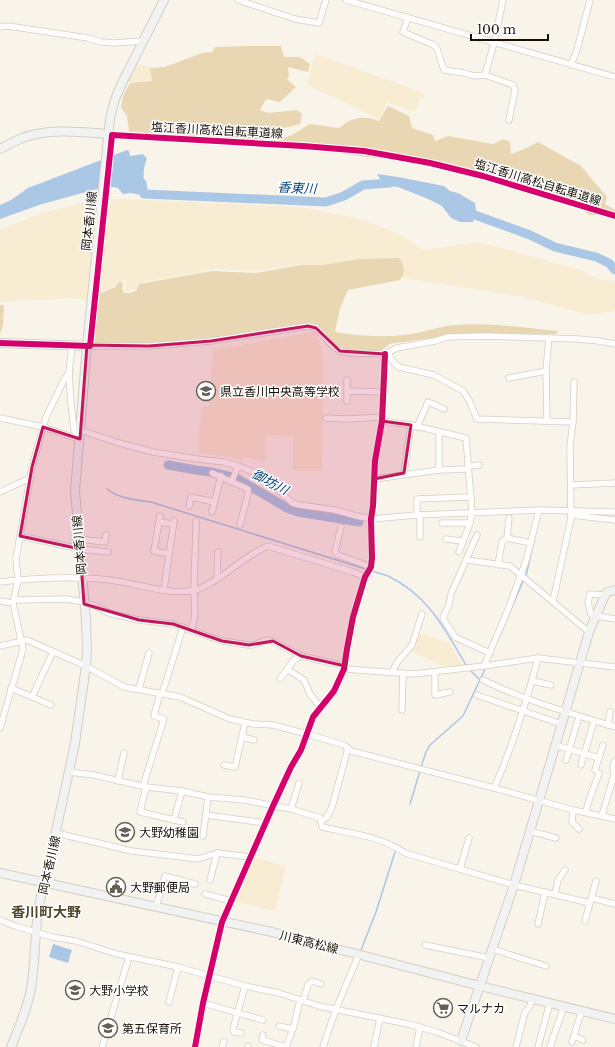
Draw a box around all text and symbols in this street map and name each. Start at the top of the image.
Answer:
scale bar [471,16,548,42]
text: 100 m [477,22,516,37]
street label: 塩江香川高松自転車道線 [151,119,283,141]
street label: 塩江香川高松自転車道線 [473,156,603,208]
water label: 香東川 [277,178,319,198]
street label: 岡本香川線 [78,190,100,252]
school or university icon: 県立香川中央高等学校 [195,380,217,402]
place label: 県立香川中央高等学校 [220,384,340,399]
water label: 御坊川 [249,465,293,500]
street label: 岡本香川線 [69,514,89,576]
school or university icon: 大野幼稚園 [114,821,136,843]
place label: 大野幼稚園 [139,825,199,840]
street label: 岡本香川線 [35,834,63,896]
public building icon: 大野郵便局 [105,876,127,898]
place label: 大野郵便局 [130,880,190,895]
district label: 香川町大野 [11,903,81,921]
street label: 川東高松線 [278,927,340,957]
school or university icon: 大野小学校 [64,979,86,1001]
place label: 大野小学校 [89,983,149,998]
supermarket icon: マルナカ [432,997,454,1019]
place label: マルナカ [457,1001,505,1016]
school or university icon: 第五保育所 [97,1017,119,1039]
place label: 第五保育所 [122,1021,182,1036]

